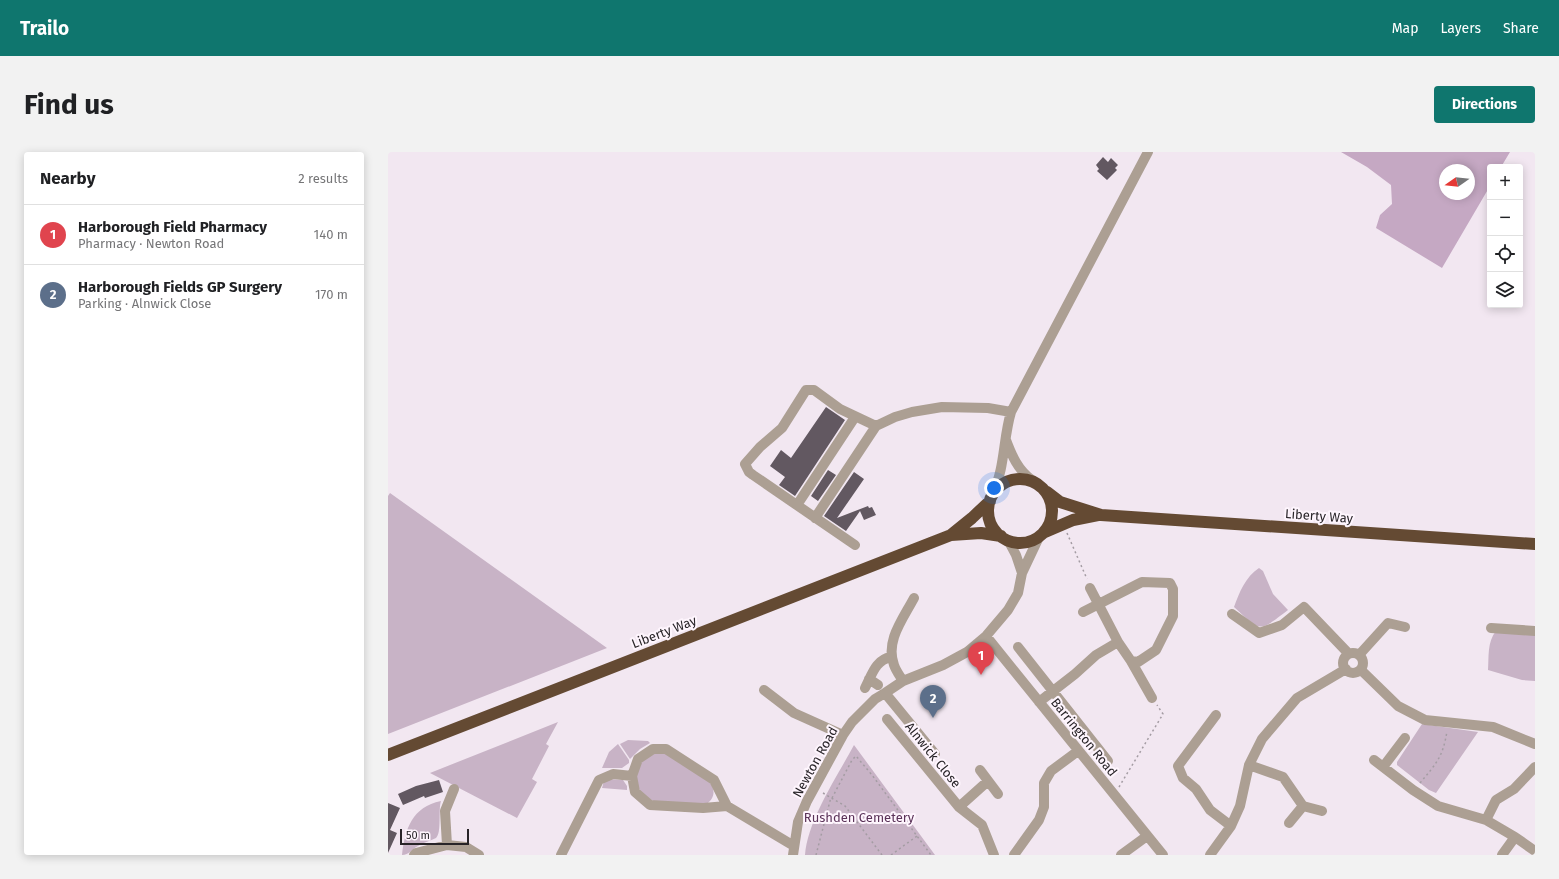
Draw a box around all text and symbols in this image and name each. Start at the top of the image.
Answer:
text: Trailo [20,17,69,40]
text: Map [1392,20,1418,37]
text: Layers [1440,20,1481,37]
text: Share [1503,20,1539,37]
button: Directions [1434,86,1535,123]
text: Find us [24,88,114,121]
north arrow [1439,164,1475,200]
map controls [1487,164,1523,308]
button: + [1487,164,1523,200]
text: Nearby [40,168,95,189]
text: 2 results [298,171,348,186]
button: − [1487,200,1523,236]
text: Harborough Field Pharmacy [78,218,267,236]
text: 1 [50,227,56,242]
text: 140 m [314,227,348,242]
text: Pharmacy · Newton Road [78,236,224,251]
button: locate [1487,236,1523,272]
button: layers [1487,272,1523,308]
text: Harborough Fields GP Surgery [78,278,282,296]
text: 2 [50,287,56,302]
text: 170 m [315,287,348,302]
text: Parking · Alnwick Close [78,296,211,311]
your location [984,478,1004,498]
street label: Liberty Way [1285,506,1354,526]
street label: Liberty Way [630,613,699,651]
pin: 1 [968,642,994,675]
pin: 2 [920,685,946,718]
street label: Barrington Road [1048,695,1120,779]
street label: Alnwick Close [902,719,964,791]
street label: Newton Road [789,724,841,800]
park label: Rushden Cemetery [804,810,915,825]
scale bar [400,827,469,846]
text: 50 m [406,829,430,842]

